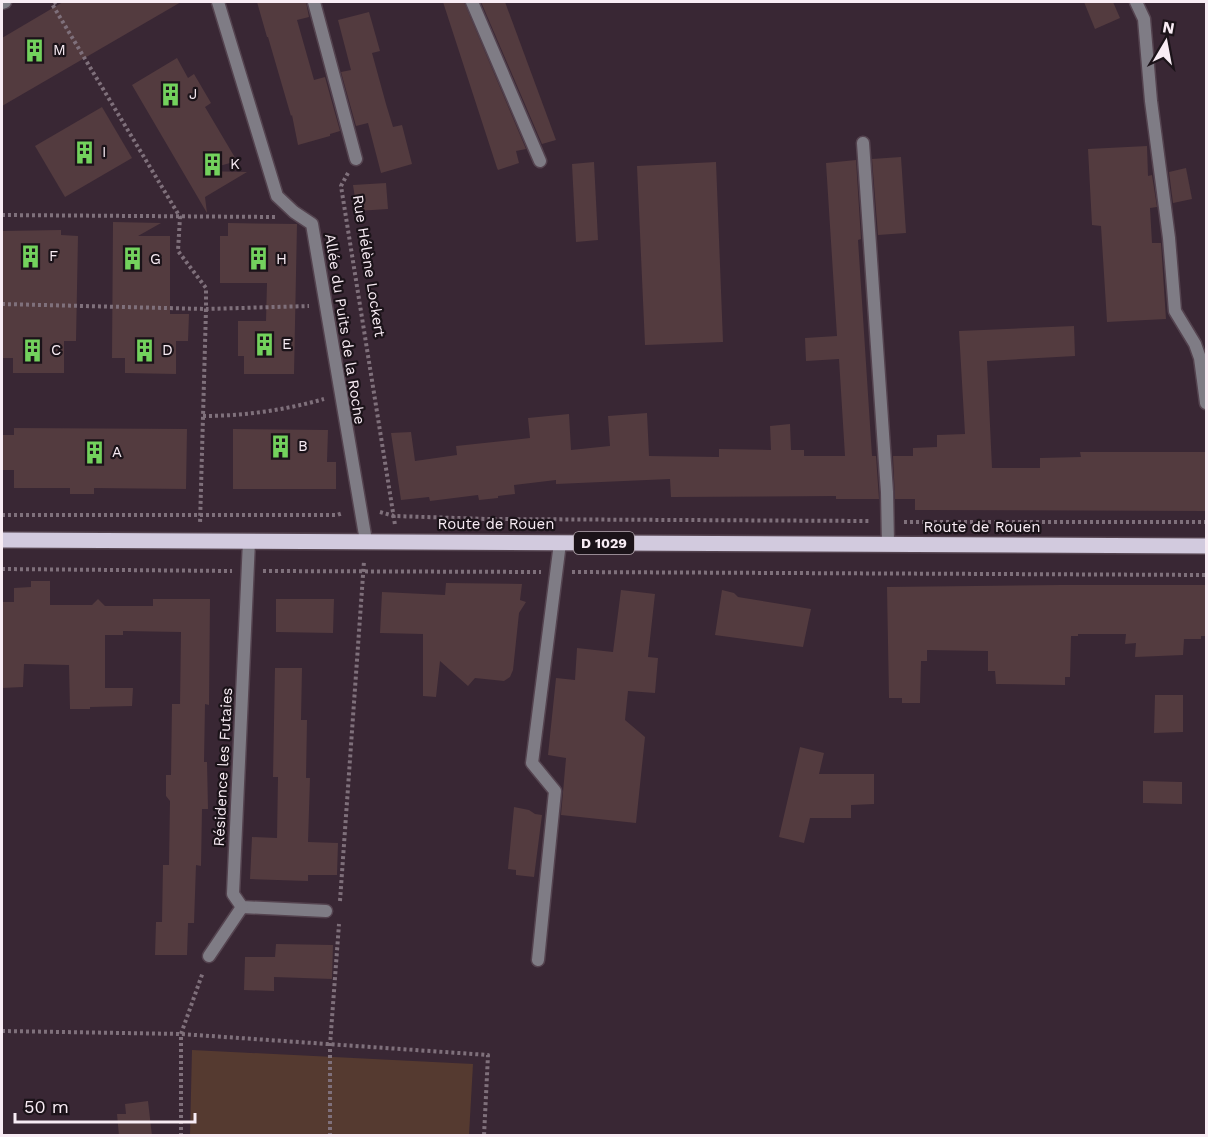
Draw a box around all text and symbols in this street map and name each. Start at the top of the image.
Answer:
north arrow [1136,12,1196,72]
text: N [1161,17,1176,38]
building icon: M [22,37,48,63]
place label: M [53,41,66,59]
building icon: J [158,81,184,107]
place label: J [189,85,198,103]
building icon: I [71,139,97,165]
place label: I [102,143,106,161]
building icon: K [199,151,225,177]
place label: K [230,155,240,173]
street label: Rue Hélène Lockert [349,194,389,339]
street label: Allée du Puits de la Roche [321,232,369,426]
building icon: F [18,243,44,269]
building icon: G [119,246,145,272]
building icon: H [245,246,271,272]
place label: F [49,247,58,265]
place label: G [150,250,161,268]
place label: H [276,250,287,268]
building icon: E [251,331,277,357]
place label: E [282,335,292,353]
building icon: C [20,337,46,363]
building icon: D [131,337,157,363]
place label: C [51,341,61,359]
place label: D [162,341,173,359]
building icon: B [267,433,293,459]
place label: B [298,437,308,455]
building icon: A [81,439,107,465]
place label: A [112,443,122,461]
street label: Route de Rouen [437,515,555,533]
street label: Route de Rouen [923,518,1041,536]
road number: D 1029 [574,532,634,554]
street label: Résidence les Futaies [210,687,236,847]
scale bar [15,1086,195,1124]
text: 50 m [24,1096,69,1117]

